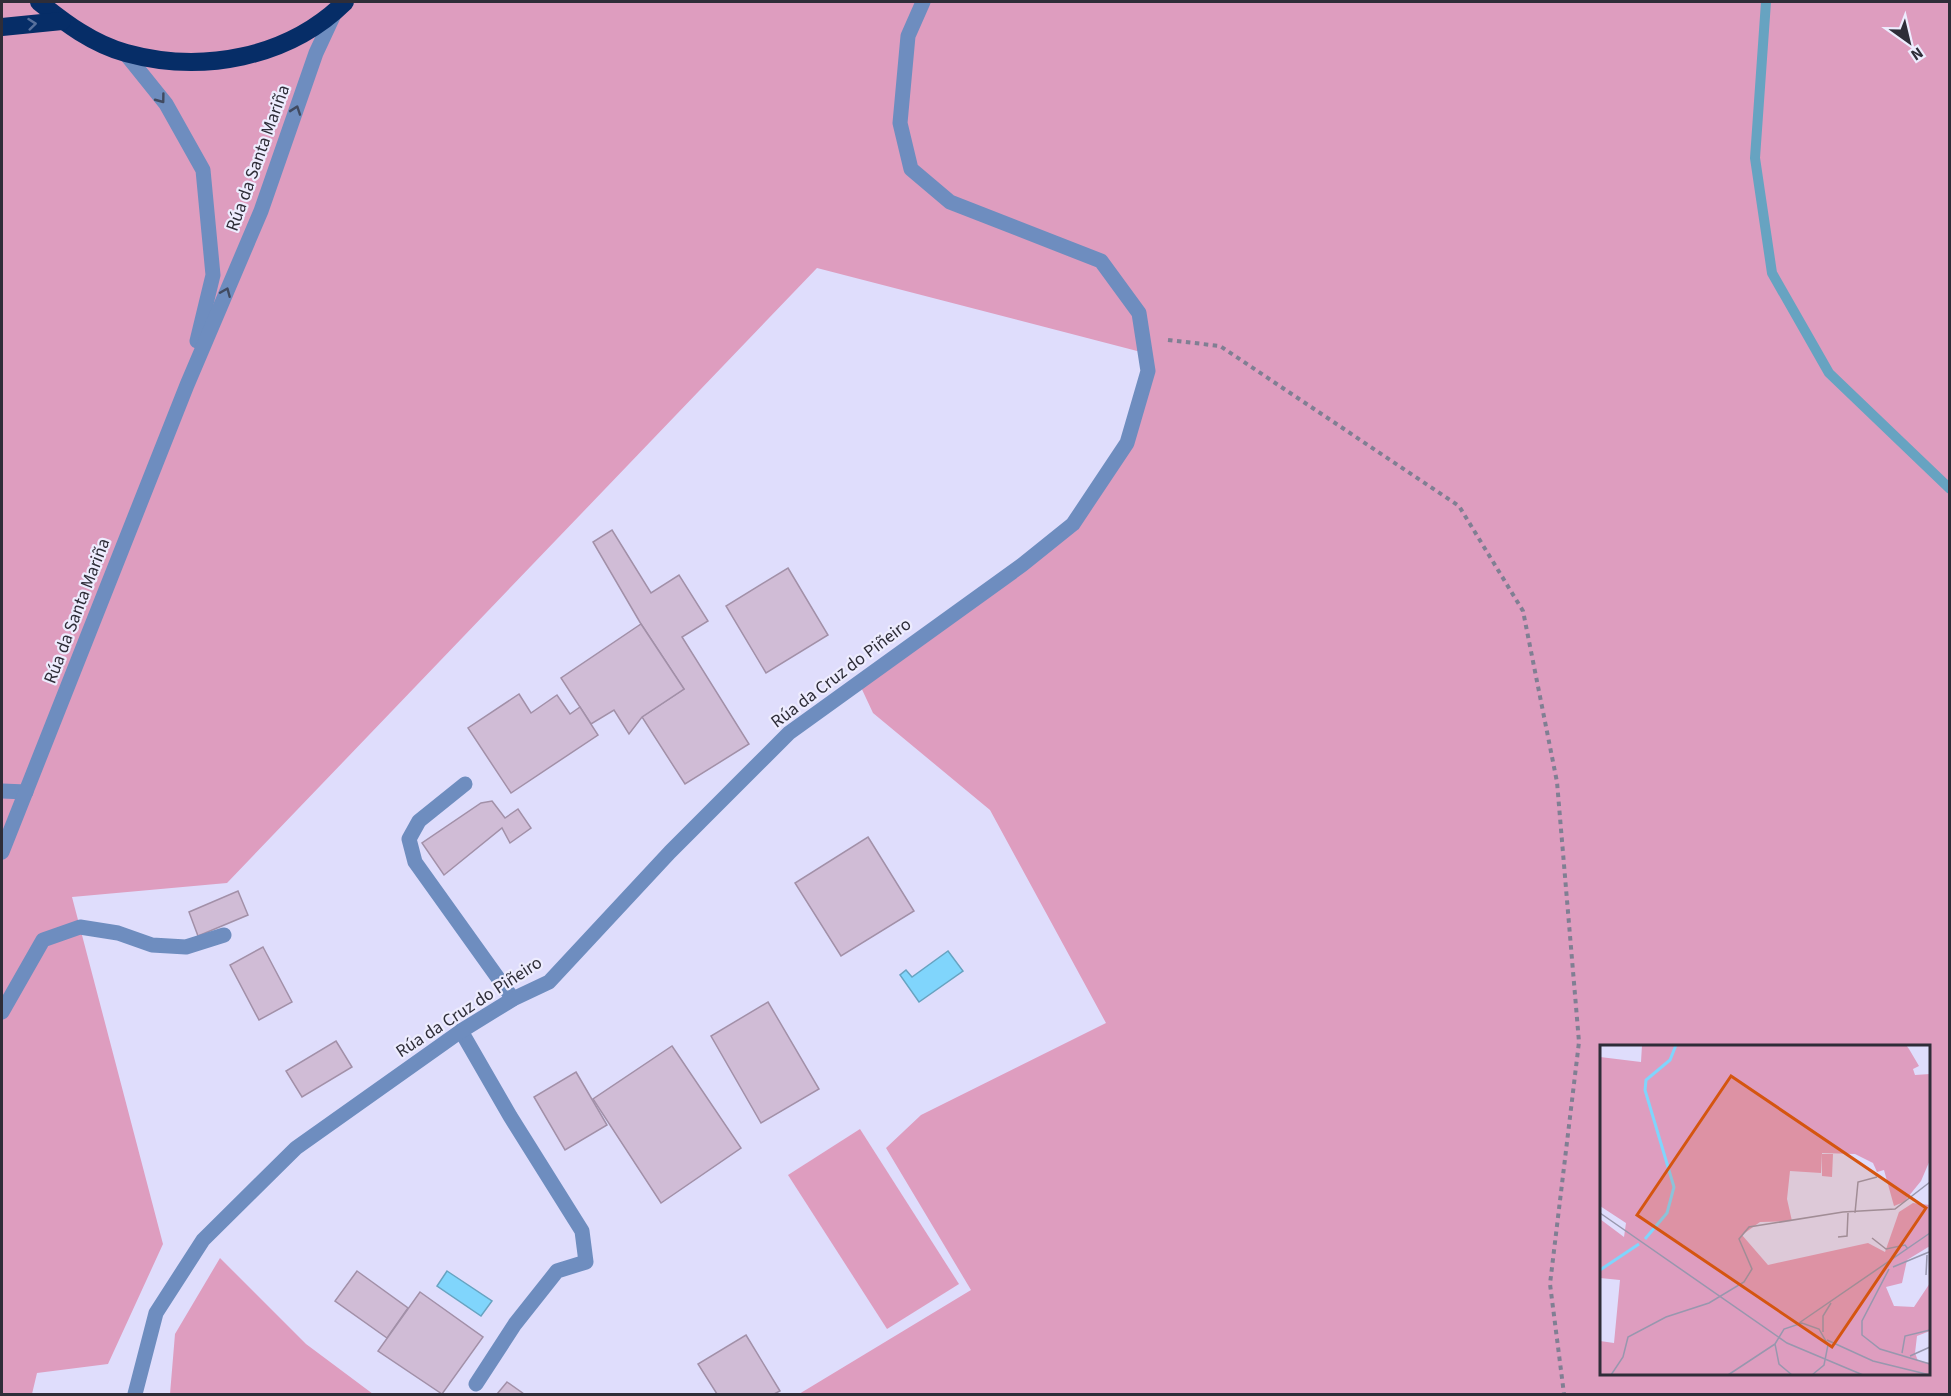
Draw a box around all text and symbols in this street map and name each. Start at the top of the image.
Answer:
north arrow [1879,12,1939,72]
one-way arrow [27,18,36,31]
text: N [1906,42,1927,66]
street label: Rúa da Santa Mariña [220,81,296,235]
one-way arrow [154,92,165,103]
one-way arrow [288,105,301,116]
one-way arrow [219,288,231,299]
street label: Rúa da Santa Mariña [38,535,116,687]
street label: Rúa da Cruz do Piñeiro [766,612,916,734]
street label: Rúa da Cruz do Piñeiro [391,950,547,1064]
inset map [1600,1045,1930,1375]

